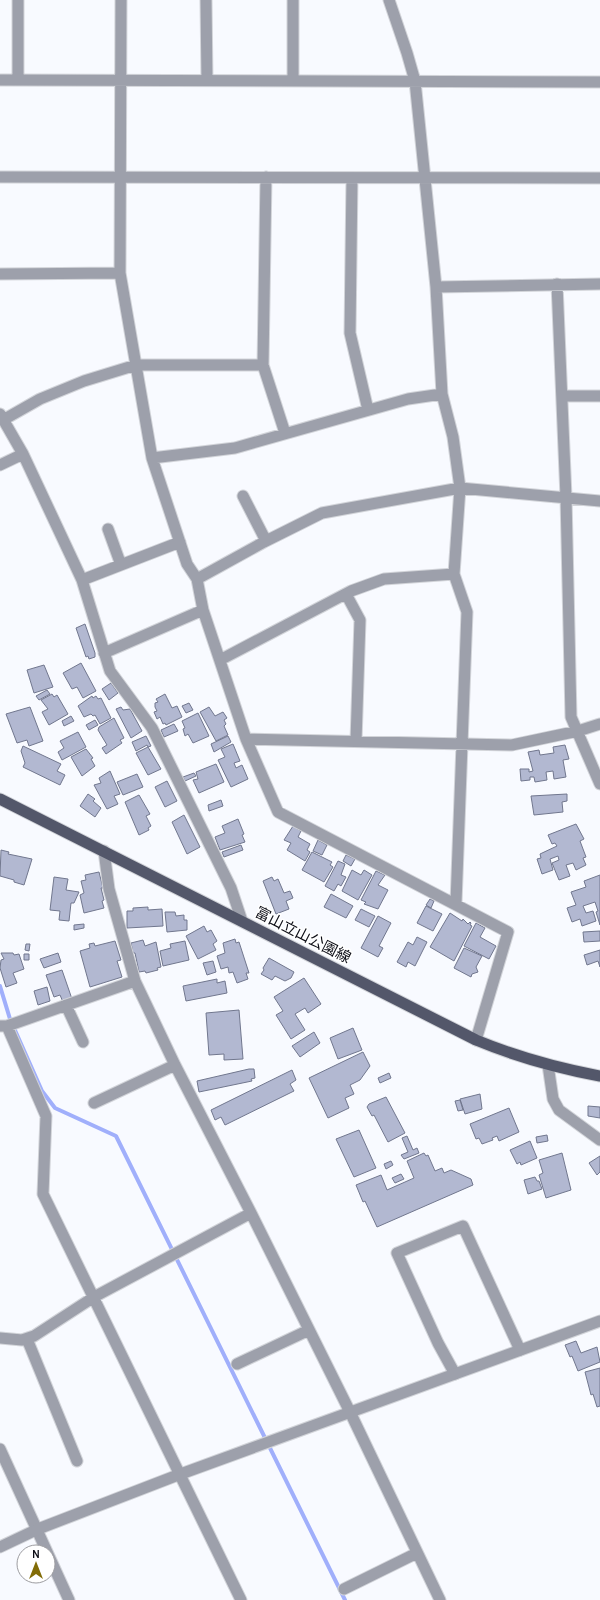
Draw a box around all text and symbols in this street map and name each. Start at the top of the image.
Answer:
street label: 富山立山公園線 [252,903,354,967]
north arrow [16,1544,56,1584]
text: N [32,1548,40,1561]

